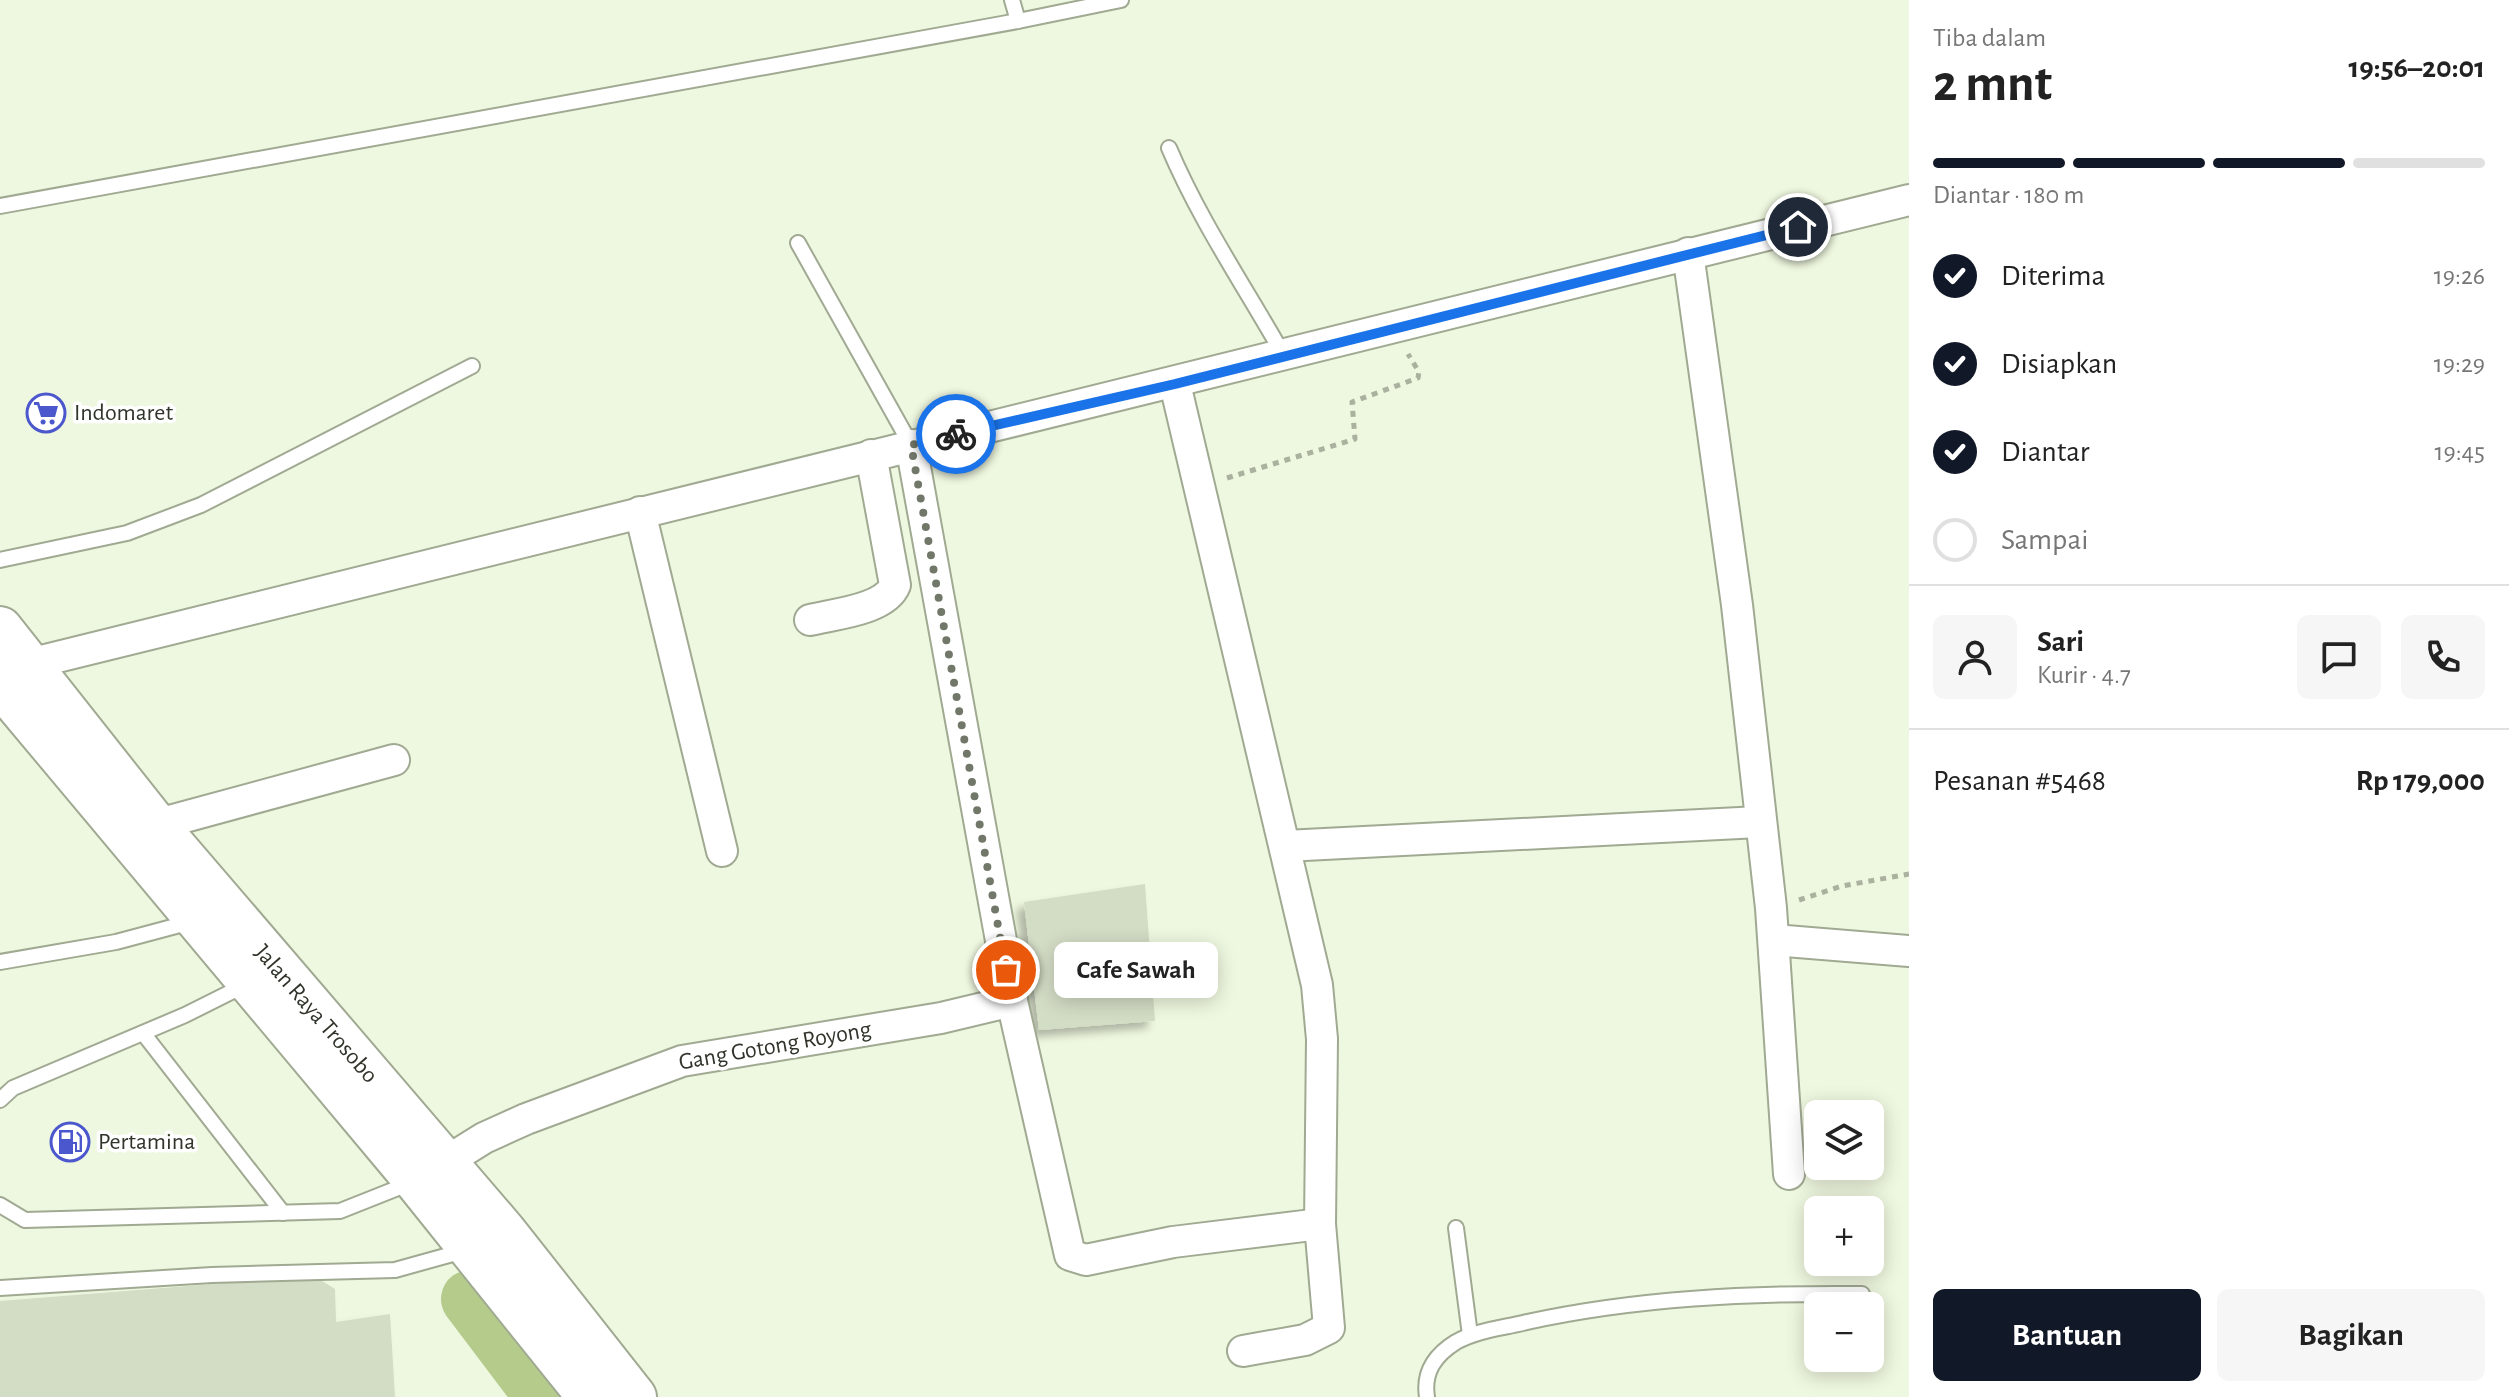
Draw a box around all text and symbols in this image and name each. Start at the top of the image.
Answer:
text: Tiba dalam [1933,25,2046,51]
text: 19:56–20:01 [2349,53,2485,83]
text: 2 mnt [1933,58,2052,110]
text: Diantar · 180 m [1933,182,2084,208]
pin [1764,193,1832,261]
icon: home [1776,205,1820,249]
icon: check [1933,254,1977,298]
text: Diterima [2001,261,2105,291]
text: 19:26 [2434,263,2485,289]
icon: check [1933,342,1977,386]
text: Disiapkan [2001,349,2117,379]
text: 19:29 [2434,351,2485,377]
supermarket icon: Indomaret [25,392,67,434]
courier [916,394,996,474]
place label: Indomaret [74,401,173,425]
icon: bike [934,412,978,456]
icon: check [1933,430,1977,474]
text: Diantar [2001,437,2090,467]
text: 19:45 [2435,439,2485,465]
text: Sampai [2001,525,2089,555]
button: person [1933,615,2017,699]
button: chat [2297,615,2381,699]
button: phone [2401,615,2485,699]
text: Sari [2037,627,2084,657]
text: Kurir · 4.7 [2037,662,2131,688]
text: Pesanan #5468 [1933,766,2106,796]
text: Rp 179,000 [2356,766,2485,796]
pin [972,936,1040,1004]
street label: Jalan Raya Trosobo [250,940,382,1088]
callout: Cafe Sawah [1054,942,1218,998]
icon: bag [984,948,1028,992]
text: Cafe Sawah [1076,957,1196,983]
street label: Gang Gotong Royong [677,1017,873,1075]
map controls [1804,1100,1884,1372]
button: layers [1804,1100,1884,1180]
fuel station icon: Pertamina [49,1121,91,1163]
place label: Pertamina [98,1130,195,1154]
button: + [1804,1196,1884,1276]
button: Bantuan [1933,1289,2201,1381]
button: Bagikan [2217,1289,2485,1381]
button: − [1804,1292,1884,1372]

